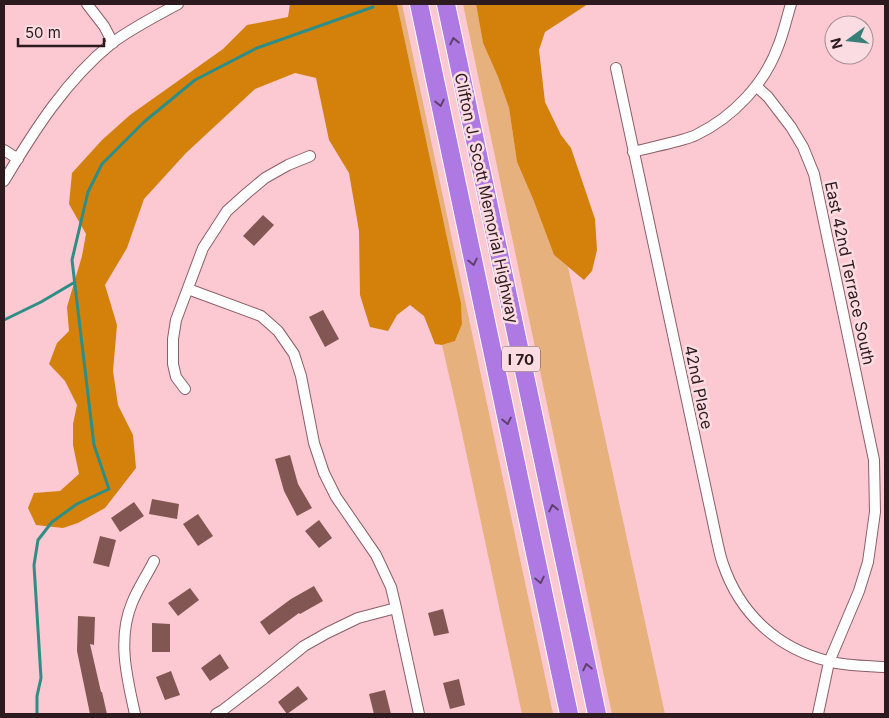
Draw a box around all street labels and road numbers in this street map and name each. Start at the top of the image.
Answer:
street label: Clifton J. Scott Memorial Highway [451,71,523,325]
street label: East 42nd Terrace South [821,179,879,367]
street label: 42nd Place [680,343,718,431]
road number: I 70 [502,346,540,372]

